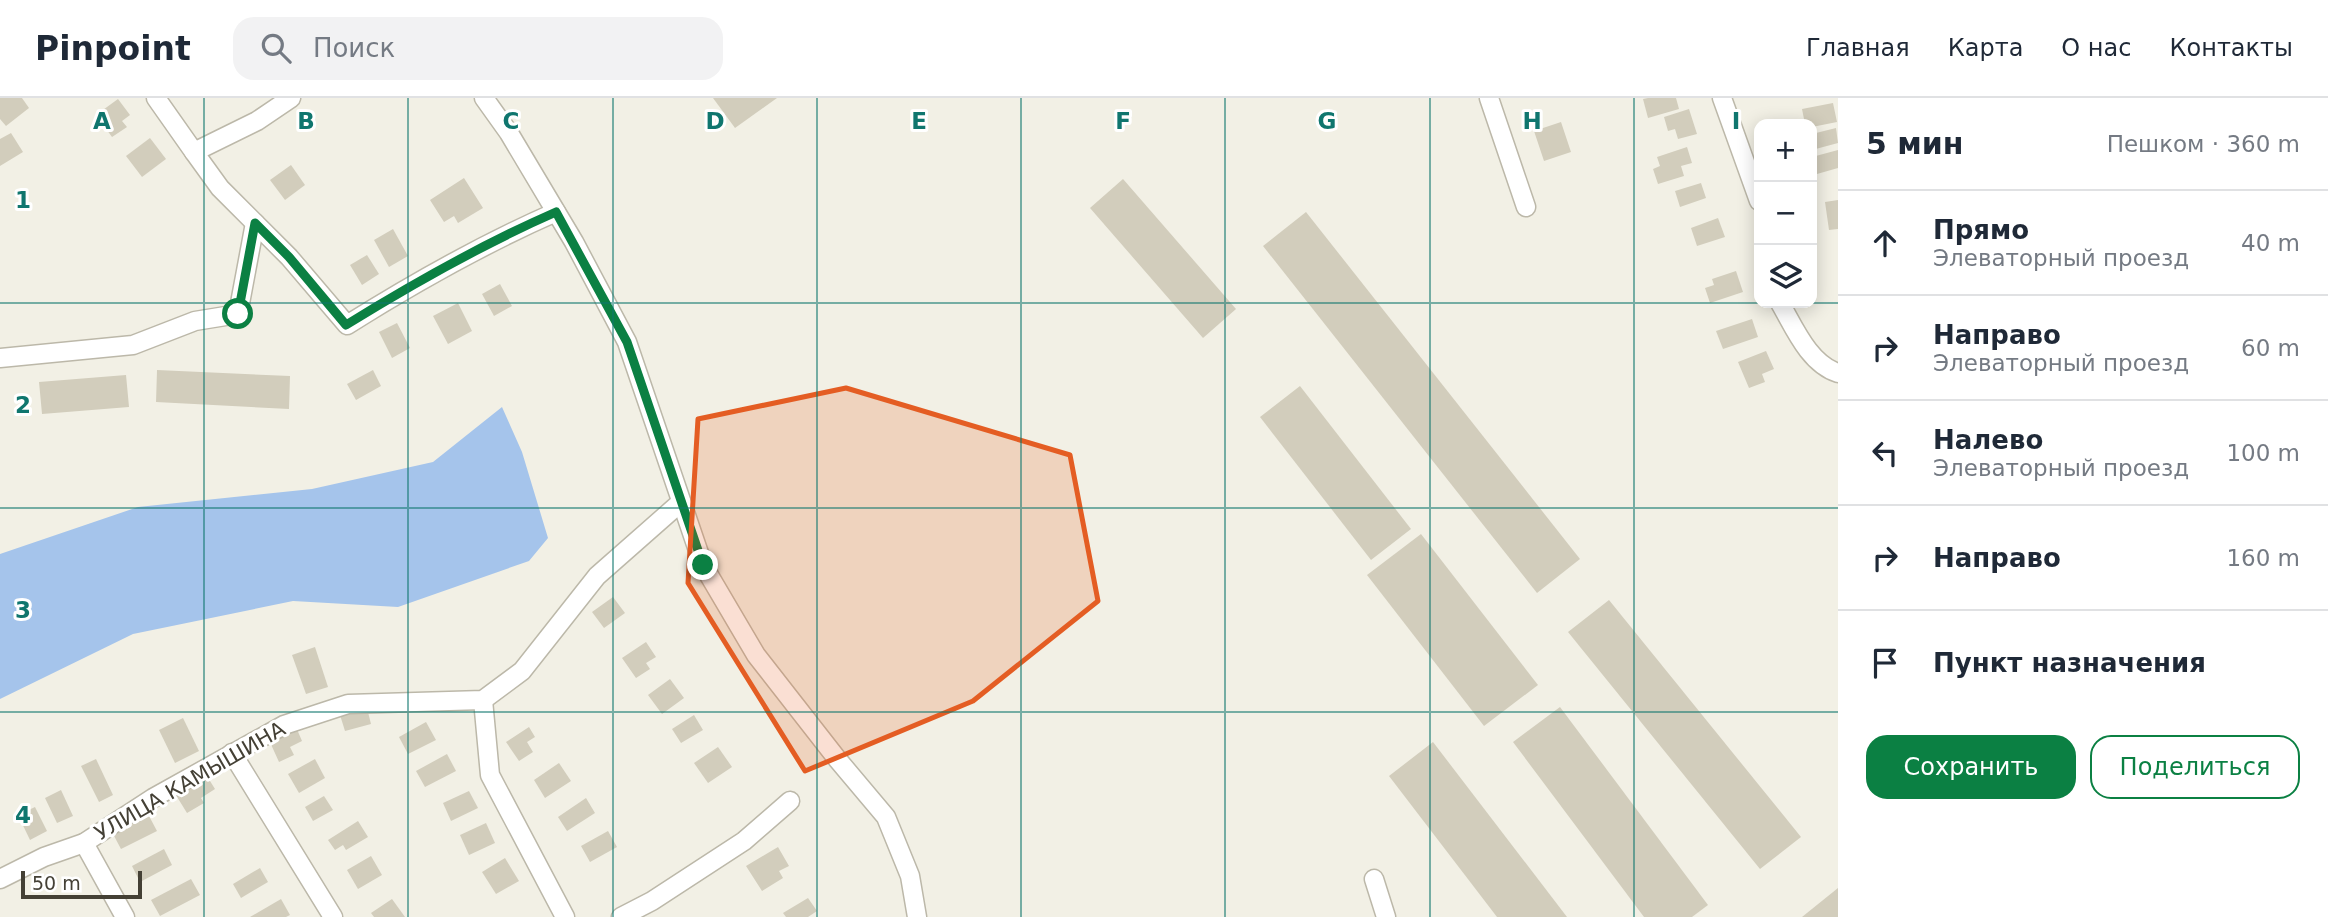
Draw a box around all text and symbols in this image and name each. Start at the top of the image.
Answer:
search box [233,17,723,80]
text: Pinpoint [35,29,191,68]
icon: search [257,29,295,67]
text: Поиск [313,33,395,63]
text: Главная [1806,34,1910,62]
text: Карта [1948,34,2023,62]
text: О нас [2061,34,2131,62]
text: Контакты [2169,34,2293,62]
text: A [93,108,111,134]
text: B [297,108,315,134]
text: C [503,108,519,134]
text: D [705,108,725,134]
text: E [911,108,927,134]
text: F [1115,108,1131,134]
text: G [1318,108,1336,134]
text: H [1522,108,1542,134]
text: I [1732,108,1740,134]
map controls [1754,119,1817,308]
button: + [1754,119,1817,182]
text: 5 мин [1866,126,1964,161]
text: Пешком · 360 m [2107,131,2300,157]
button: − [1754,182,1817,245]
text: 1 [15,187,31,213]
text: Прямо [1933,215,2029,245]
icon: ahead [1866,224,1904,262]
text: 40 m [2241,230,2300,256]
button: layers [1754,245,1817,308]
text: Элеваторный проезд [1933,245,2189,271]
route start [222,298,253,329]
text: Направо [1933,320,2061,350]
icon: right [1866,329,1904,367]
text: 60 m [2241,335,2300,361]
text: Элеваторный проезд [1933,350,2189,376]
text: 2 [15,392,31,418]
text: Налево [1933,425,2043,455]
icon: left [1866,434,1904,472]
text: 100 m [2226,440,2300,466]
text: Элеваторный проезд [1933,455,2189,481]
icon: right [1866,539,1904,577]
text: Направо [1933,543,2061,573]
text: 160 m [2226,545,2300,571]
route end [687,549,718,580]
text: 3 [15,597,31,623]
icon: arrive [1866,644,1904,682]
text: Пункт назначения [1933,648,2206,678]
street label: УЛИЦА КАМЫШИНА [91,716,290,845]
button: Сохранить [1866,735,2076,799]
button: Поделиться [2090,735,2300,799]
text: 4 [15,802,31,828]
scale bar [21,868,142,900]
text: 50 m [32,872,81,894]

